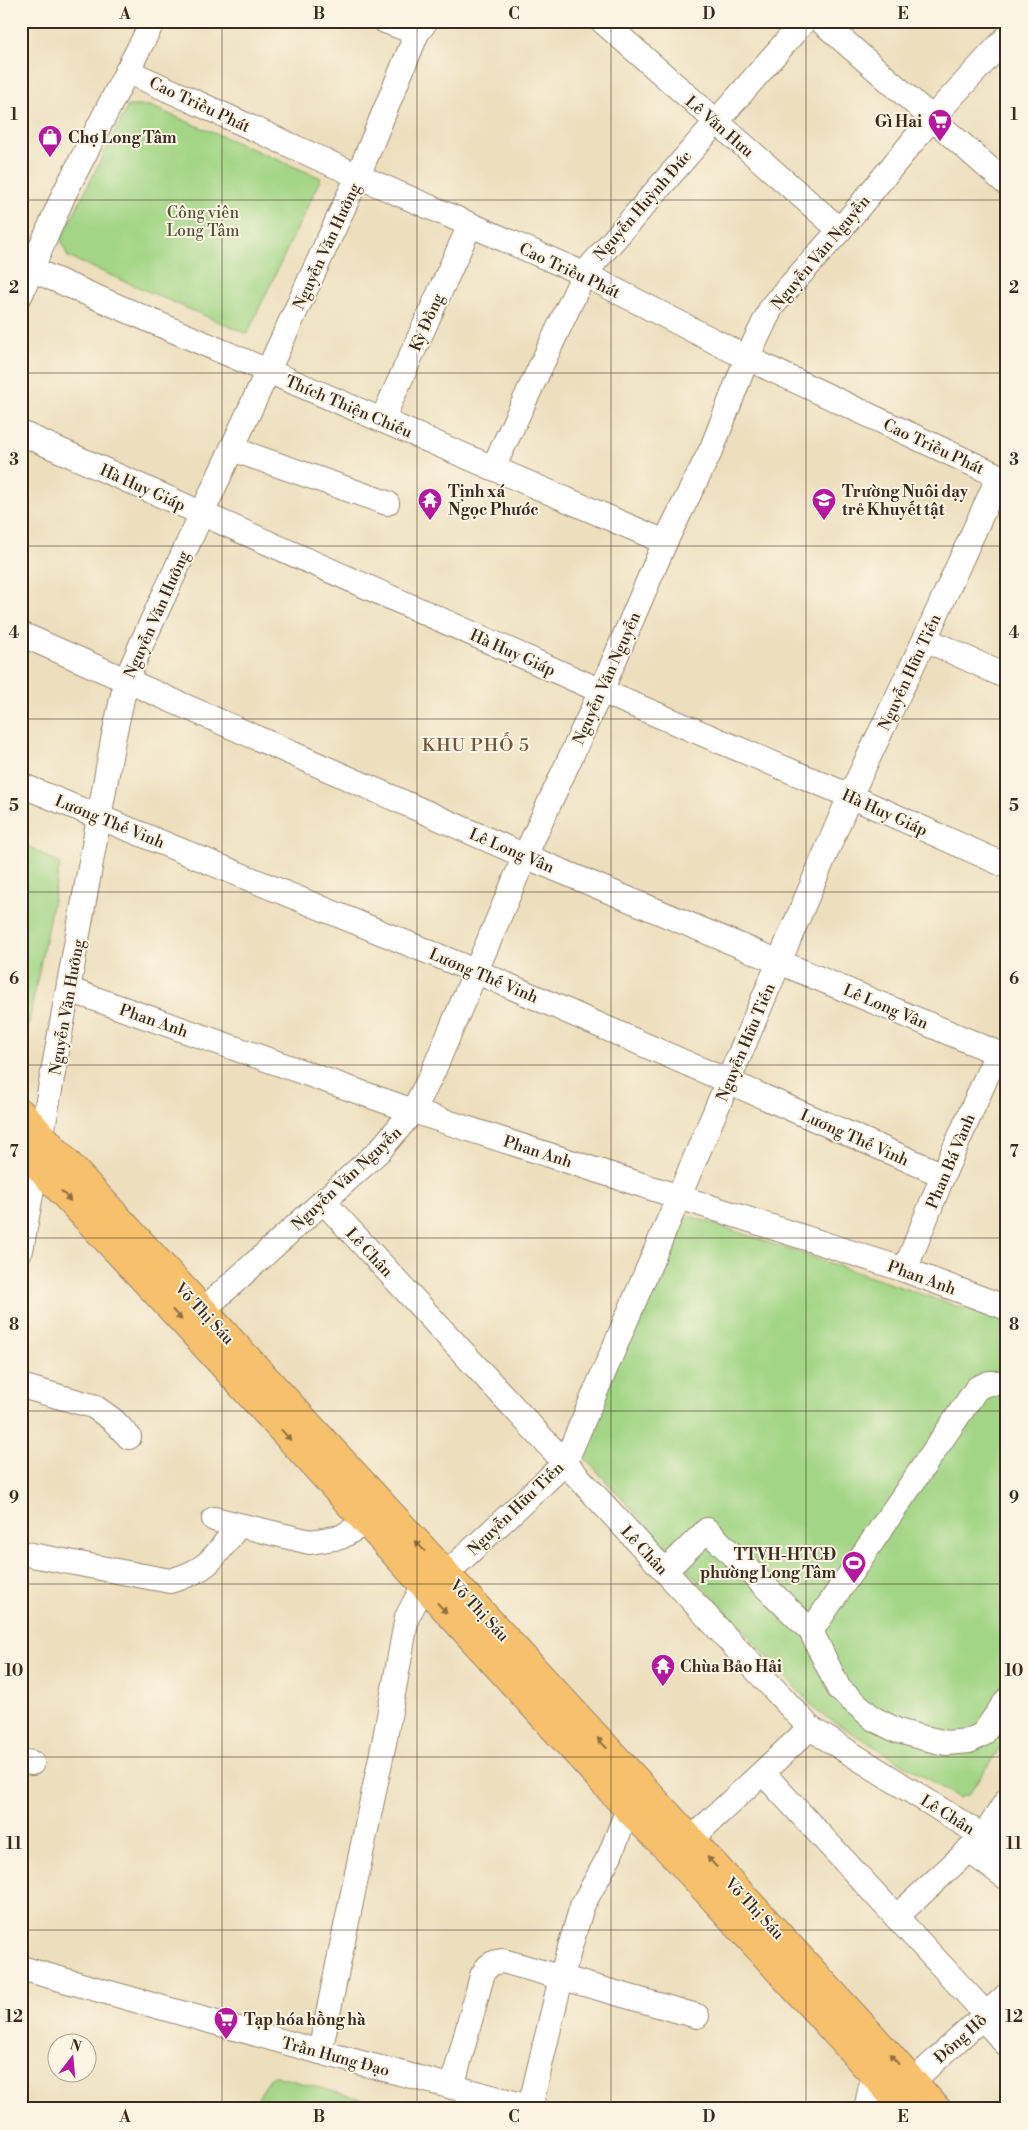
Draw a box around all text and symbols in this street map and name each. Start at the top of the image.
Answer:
text: A [118,4,131,24]
text: B [313,4,325,24]
text: C [508,4,520,24]
text: D [703,4,716,24]
text: E [897,4,909,24]
street label: Cao Triều Phát [146,73,254,137]
street label: Lê Văn Hưu [681,92,758,162]
text: 1 [10,105,18,125]
text: 1 [1010,105,1018,125]
supermarket icon: Gì Hai [927,108,953,142]
place label: Gì Hai [875,112,922,132]
shop icon: Chợ Long Tâm [37,124,63,158]
place label: Chợ Long Tâm [68,128,177,148]
street label: Nguyễn Huỳnh Đức [589,146,696,265]
street label: Nguyễn Văn Hưởng [289,179,365,313]
street label: Nguyễn Văn Nguyễn [767,191,875,314]
park label: Công viên Long Tâm [166,203,240,241]
street label: Cao Triều Phát [516,239,624,303]
text: 2 [9,278,19,298]
text: 2 [1009,278,1019,298]
street label: Kỳ Đồng [405,290,449,354]
street label: Thích Thiện Chiếu [282,371,415,443]
street label: Cao Triều Phát [880,415,988,479]
text: 3 [9,450,19,470]
text: 3 [1009,450,1019,470]
street label: Hà Huy Giáp [97,460,189,516]
place label: Tịnh xá Ngọc Phước [448,482,539,520]
place label: Trường Nuôi dạy trẻ Khuyết tật [842,482,969,520]
temple icon: Tịnh xá Ngọc Phước [417,487,443,521]
school or university icon: Trường Nuôi dạy trẻ Khuyết tật [811,487,837,521]
street label: Nguyễn Văn Hưởng [120,547,194,681]
street label: Nguyễn Văn Nguyễn [569,609,645,748]
street label: Nguyễn Hữu Tiến [874,611,946,734]
text: 4 [9,623,20,643]
text: 4 [1009,623,1020,643]
street label: Hà Huy Giáp [467,625,559,681]
district label: KHU PHỐ 5 [422,732,530,757]
street label: Hà Huy Giáp [839,785,931,841]
street label: Lương Thế Vinh [52,791,168,853]
text: 5 [9,796,19,816]
text: 5 [1009,796,1019,816]
street label: Lê Long Vân [466,824,558,878]
street label: Nguyễn Văn Hưởng [45,937,89,1077]
street label: Lương Thế Vinh [426,944,542,1008]
text: 6 [9,969,19,989]
text: 6 [1009,969,1019,989]
street label: Nguyễn Hữu Tiến [712,980,780,1104]
street label: Lê Long Vân [840,980,932,1034]
street label: Phan Anh [117,1000,191,1042]
street label: Lương Thế Vinh [797,1105,912,1171]
street label: Phan Bá Vành [922,1110,980,1212]
street label: Nguyễn Văn Nguyễn [287,1122,406,1235]
street label: Phan Anh [501,1131,575,1173]
text: 7 [9,1142,19,1162]
text: 7 [1009,1142,1019,1162]
one-way arrow [60,1190,72,1202]
street label: Lê Chân [341,1224,397,1282]
street label: Phan Anh [885,1256,959,1300]
street label: Võ Thị Sáu [170,1278,238,1349]
one-way arrow [171,1308,183,1320]
text: 8 [9,1315,19,1335]
text: 8 [1009,1315,1019,1335]
one-way arrow [280,1429,292,1441]
street label: Nguyễn Hữu Tiến [463,1457,568,1560]
text: 9 [9,1488,19,1508]
text: 9 [1009,1488,1019,1508]
street label: Lê Chân [616,1522,672,1580]
one-way arrow [415,1540,426,1553]
place label: TTVH-HTCĐ phường Long Tâm [700,1545,836,1583]
sports icon: TTVH-HTCĐ phường Long Tâm [841,1550,867,1584]
street label: Võ Thị Sáu [445,1575,513,1646]
one-way arrow [436,1601,448,1613]
temple icon: Chùa Bảo Hải [650,1653,676,1687]
place label: Chùa Bảo Hải [680,1657,782,1677]
text: 10 [5,1661,23,1681]
text: 10 [1005,1661,1023,1681]
one-way arrow [596,1737,608,1749]
street label: Lê Chân [917,1790,979,1840]
text: 11 [6,1834,22,1854]
text: 11 [1006,1834,1022,1854]
one-way arrow [706,1857,718,1869]
street label: Võ Thị Sáu [720,1873,788,1944]
supermarket icon: Tạp hóa hồng hà [213,2006,239,2040]
text: 12 [5,2007,23,2027]
text: 12 [1005,2007,1023,2027]
place label: Tạp hóa hồng hà [244,2010,366,2030]
street label: Đông Hồ [930,2010,991,2068]
north arrow [48,2032,98,2082]
street label: Trần Hưng Đạo [280,2033,392,2081]
text: N [68,2036,83,2057]
one-way arrow [888,2052,899,2065]
text: A [118,2107,131,2127]
text: B [313,2107,325,2127]
text: C [508,2107,520,2127]
text: D [703,2107,716,2127]
text: E [897,2107,909,2127]

